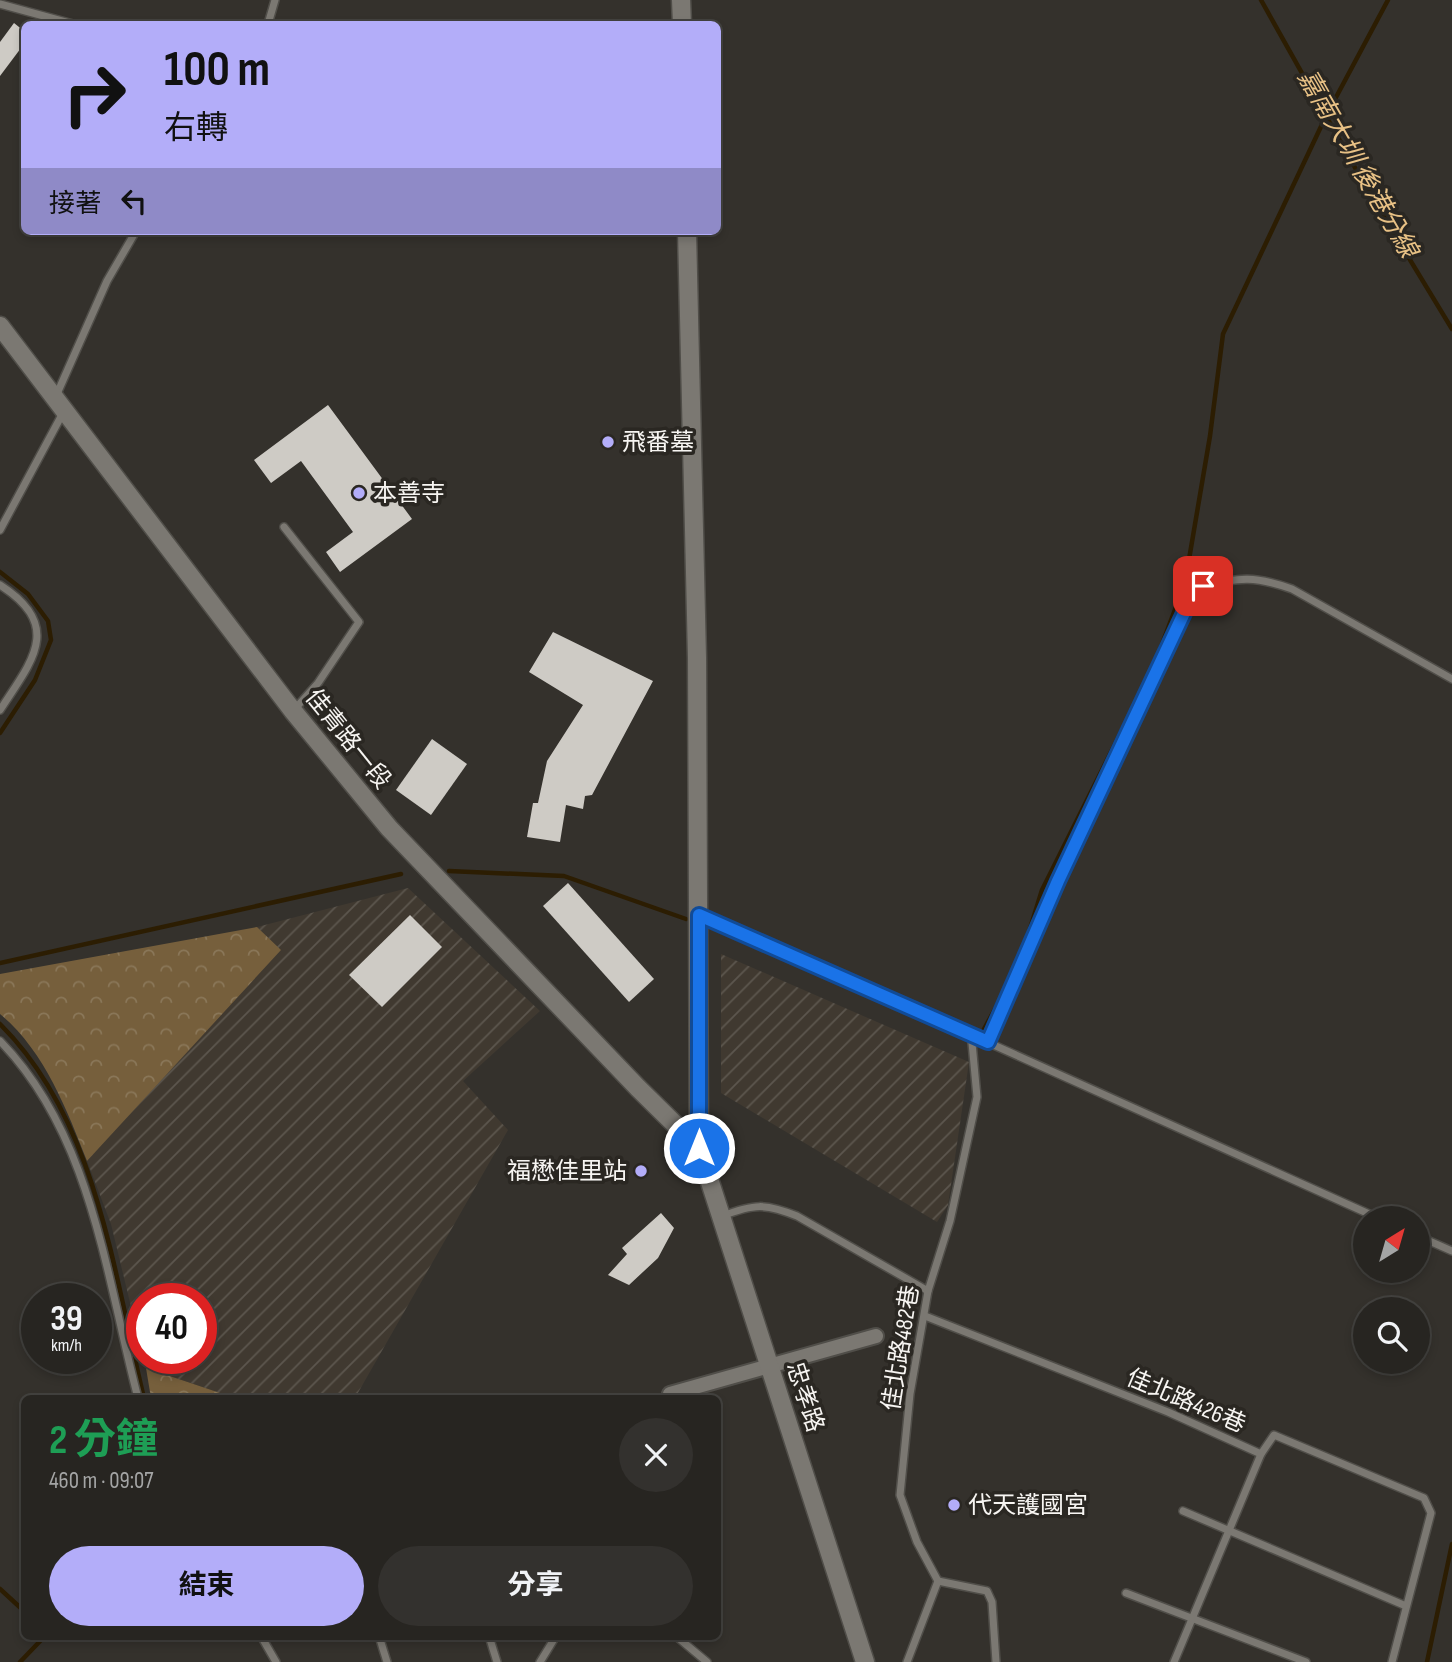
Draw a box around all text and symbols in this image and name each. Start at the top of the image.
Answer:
text: 100 m [164,41,270,100]
icon: right [49,49,140,140]
water label: 嘉南大圳 後港分線 [1291,64,1425,266]
text: 右轉 [164,109,228,148]
icon: left [115,182,153,220]
text: 接著 [49,189,101,220]
place label: 飛番墓 [622,428,694,457]
marker: 飛番墓 [600,434,616,450]
place label: 本善寺 [373,479,445,508]
marker: 本善寺 [351,485,367,501]
pin [1173,556,1233,616]
icon: arrive [1184,567,1222,605]
street label: 佳青路一段 [299,683,397,795]
position arrow [662,1111,736,1185]
place label: 福懋佳里站 [507,1157,627,1186]
marker: 福懋佳里站 [633,1163,649,1179]
north arrow [1353,1206,1430,1283]
map controls [1353,1206,1430,1374]
speed limit sign: 40 [126,1283,217,1374]
street label: 佳北路482巷 [877,1283,925,1413]
button: search [1353,1297,1430,1374]
text: 39 [50,1298,83,1341]
text: km/h [51,1335,82,1356]
street label: 忠孝路 [780,1358,830,1436]
street label: 佳北路426巷 [1122,1363,1250,1439]
text: 2 分鐘 [49,1415,158,1466]
button: close [619,1418,693,1492]
text: 460 m · 09:07 [49,1467,153,1495]
place label: 代天護國宮 [968,1491,1088,1520]
marker: 代天護國宮 [946,1497,962,1513]
button: 結束 [49,1546,364,1626]
button: 分享 [378,1546,693,1626]

